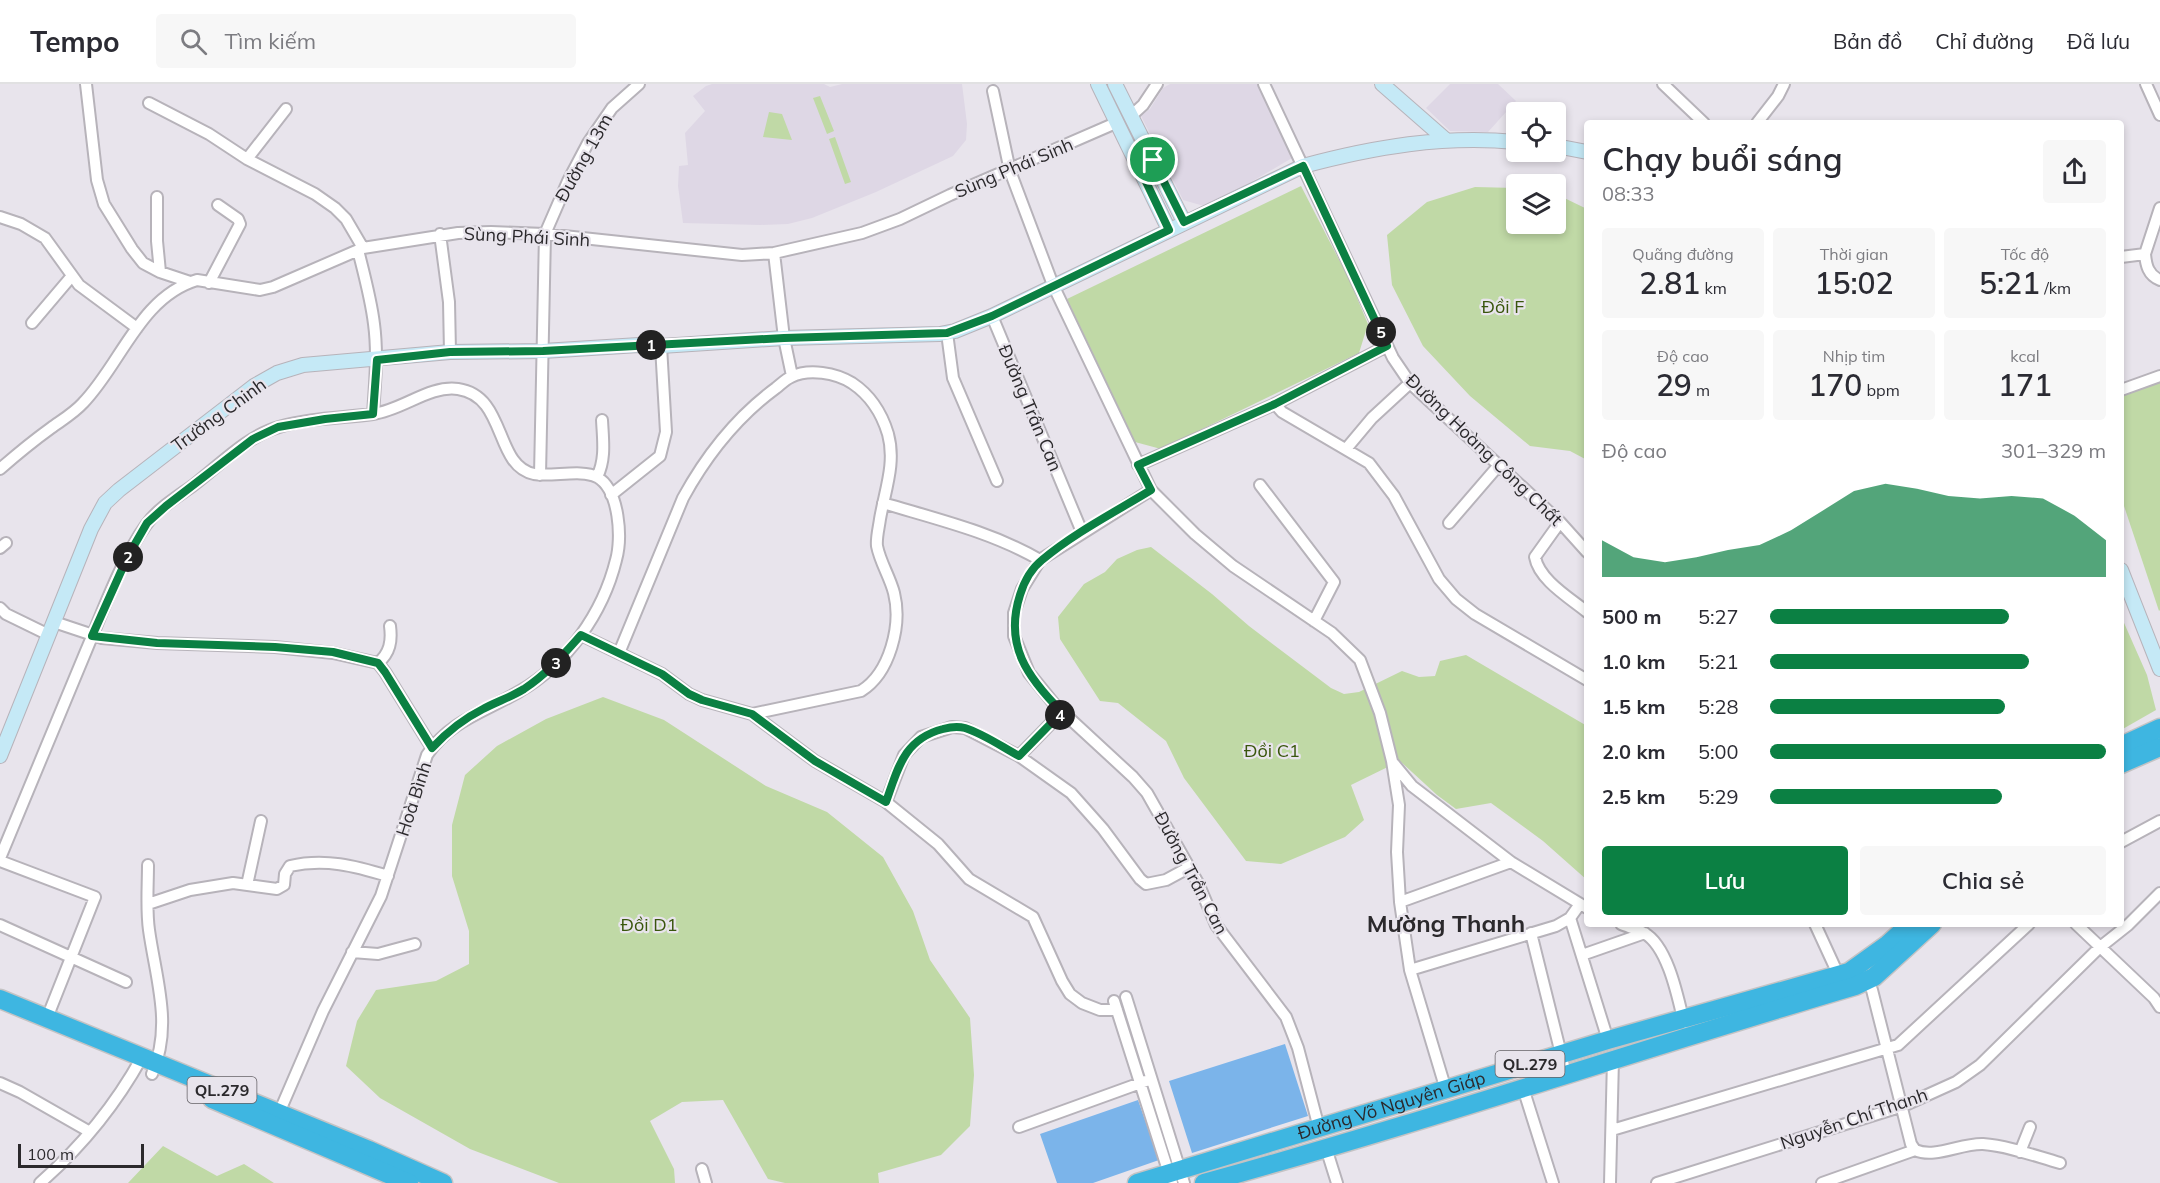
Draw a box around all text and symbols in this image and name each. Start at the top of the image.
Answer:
search box [156,14,576,68]
text: Tempo [30,24,120,59]
icon: search [177,25,210,58]
text: Tìm kiếm [225,27,316,55]
text: Bản đồ [1833,28,1902,54]
text: Chỉ đường [1935,28,2034,54]
text: Đã lưu [2067,28,2130,54]
map controls [1506,102,1566,234]
button: locate [1506,102,1566,162]
street label: Đường 13m [550,109,617,206]
street label: Sùng Phái Sinh [951,132,1076,203]
pin [1127,134,1178,185]
text: Chạy buổi sáng [1602,138,1843,179]
button: share [2043,140,2106,203]
icon: arrive [1136,143,1169,176]
button: layers [1506,174,1566,234]
text: 08:33 [1602,181,1655,206]
street label: Sùng Phái Sinh [463,222,591,251]
text: Quãng đường [1632,244,1734,264]
text: Thời gian [1820,244,1888,264]
text: Tốc độ [2001,244,2049,264]
text: 2.81 [1639,264,1700,302]
text: 15:02 [1814,264,1894,302]
text: 5:21 [1979,264,2040,302]
text: km [1700,278,1727,298]
text: /km [2040,278,2071,298]
park label: Đồi F [1482,295,1524,318]
pin: 5 [1366,317,1396,347]
text: 5 [1376,322,1386,342]
pin: 1 [636,330,666,360]
text: 1 [646,335,656,355]
street label: Đường Trần Can [993,341,1068,475]
text: Độ cao [1657,346,1709,366]
text: Nhịp tim [1823,346,1885,366]
text: kcal [2010,346,2040,366]
text: 29 [1656,366,1692,404]
text: 170 [1808,366,1862,404]
text: 171 [1998,366,2052,404]
street label: Đường Hoàng Công Chất [1401,369,1568,531]
street label: Trường Chinh [167,373,270,457]
text: m [1692,380,1710,400]
text: bpm [1862,380,1900,400]
text: Độ cao [1602,438,1667,463]
text: 301–329 m [2001,438,2106,463]
pin: 2 [113,542,143,572]
text: 2 [123,547,133,567]
text: 500 m [1602,604,1661,629]
text: 5:27 [1698,604,1739,629]
pin: 3 [541,648,571,678]
text: 1.0 km [1602,649,1665,674]
text: 5:21 [1698,649,1739,674]
text: 3 [551,653,561,673]
text: 1.5 km [1602,694,1665,719]
text: 5:28 [1698,694,1739,719]
pin: 4 [1045,700,1075,730]
text: 4 [1055,705,1065,725]
park label: Đồi C1 [1244,739,1300,762]
text: 2.0 km [1602,739,1665,764]
text: 5:00 [1698,739,1739,764]
street label: Hoà Bình [391,759,436,839]
text: 2.5 km [1602,784,1665,809]
text: 5:29 [1698,784,1739,809]
street label: Đường Trần Can [1149,807,1233,938]
button: Lưu [1602,846,1848,915]
button: Chia sẻ [1860,846,2106,915]
district label: Mường Thanh [1367,908,1525,938]
park label: Đồi D1 [621,913,677,936]
road number: QL.279 [1496,1051,1564,1077]
street label: Đường Võ Nguyên Giáp [1295,1066,1488,1145]
road number: QL.279 [188,1077,256,1103]
street label: Nguyễn Chí Thanh [1777,1083,1931,1155]
scale bar [18,1141,144,1168]
text: 100 m [27,1144,74,1164]

